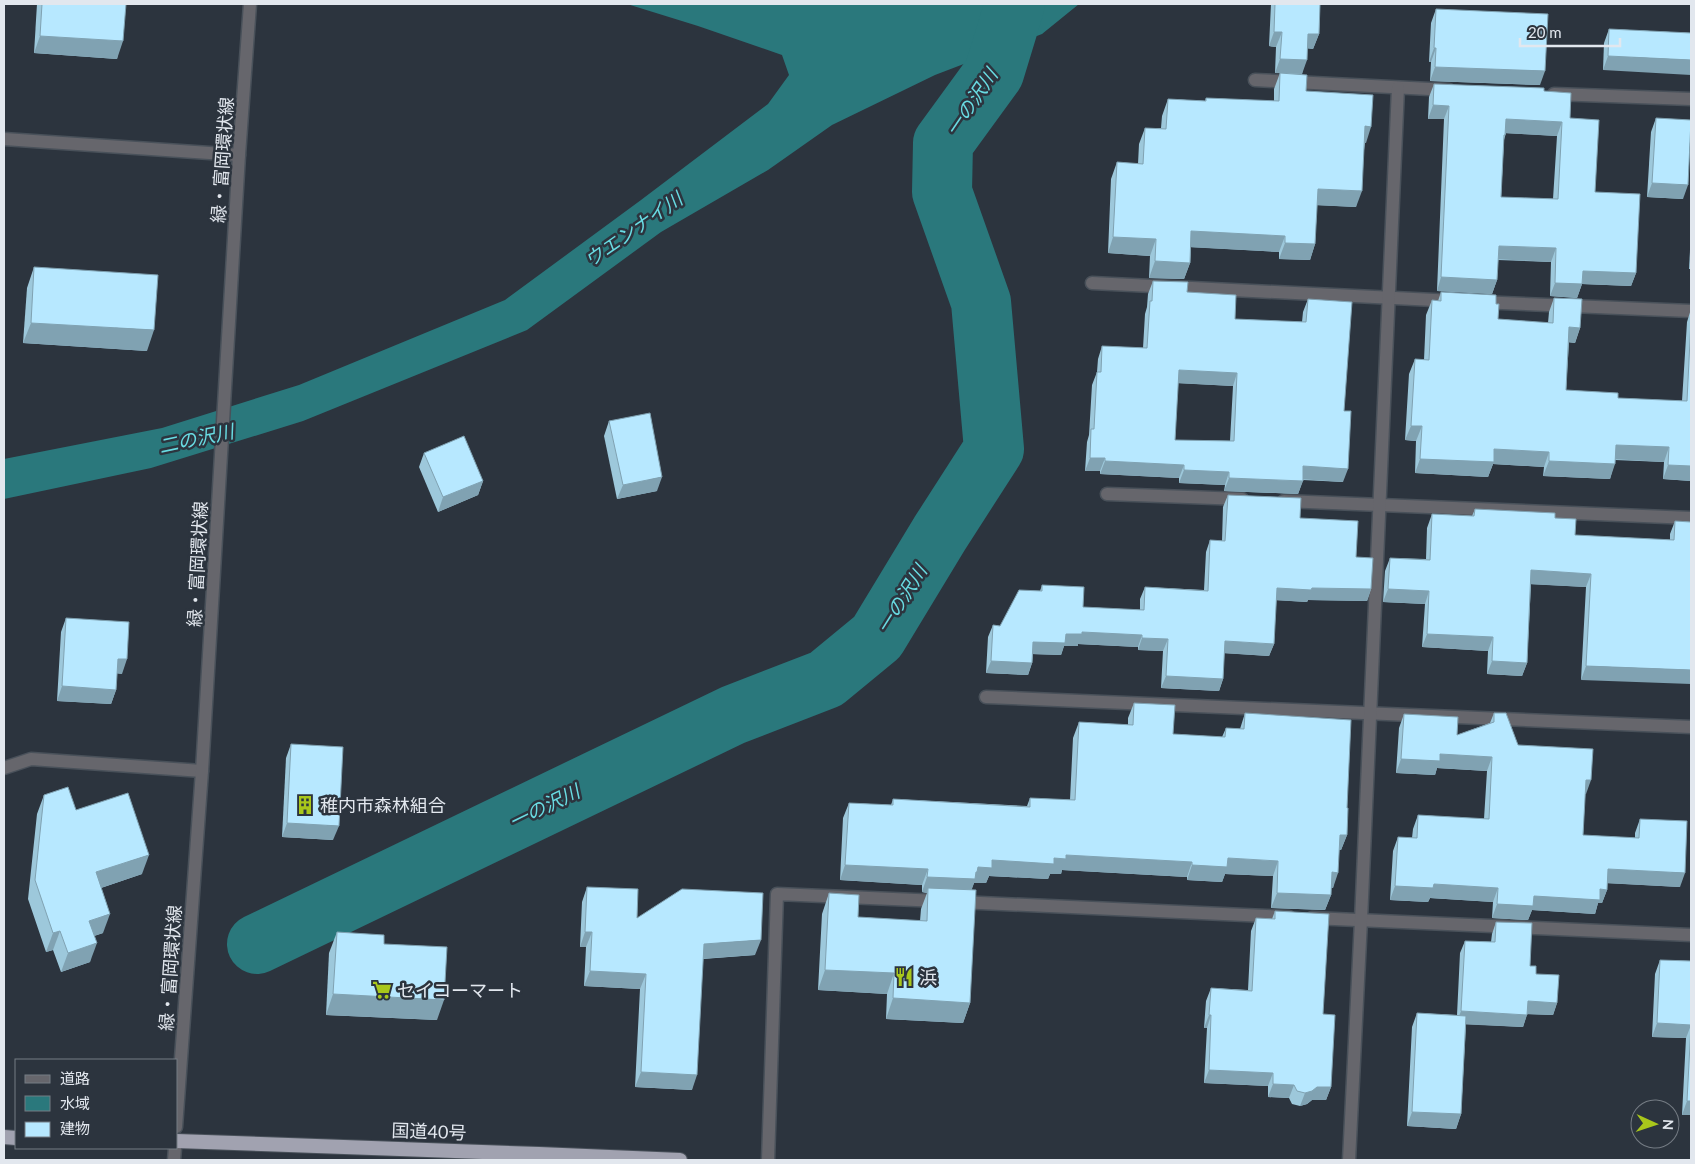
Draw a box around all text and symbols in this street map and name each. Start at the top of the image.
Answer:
scale bar [1520,15,1620,47]
text: 20 m [1528,23,1562,41]
water label: 一の沢川 [940,62,1003,140]
street label: 緑・富岡環状線 [207,96,237,224]
water label: ウエンナイ川 [580,186,688,271]
water label: 二の沢川 [156,418,238,457]
street label: 緑・富岡環状線 [183,501,211,627]
water label: 一の沢川 [871,559,932,637]
water label: 一の沢川 [505,778,585,833]
building icon: 稚内市森林組合 [294,794,316,816]
place label: 稚内市森林組合 [320,794,446,816]
street label: 緑・富岡環状線 [155,904,185,1032]
restaurant icon: 浜 [893,966,915,988]
place label: 浜 [919,966,937,988]
supermarket icon: セイコーマート [371,979,393,1001]
place label: セイコーマート [397,979,523,1001]
legend [15,1059,178,1149]
text: 道路 [60,1069,90,1087]
text: 水域 [60,1094,90,1112]
north arrow [1630,1099,1680,1149]
text: 建物 [60,1119,90,1137]
street label: 国道40号 [391,1119,467,1143]
text: N [1660,1119,1677,1131]

